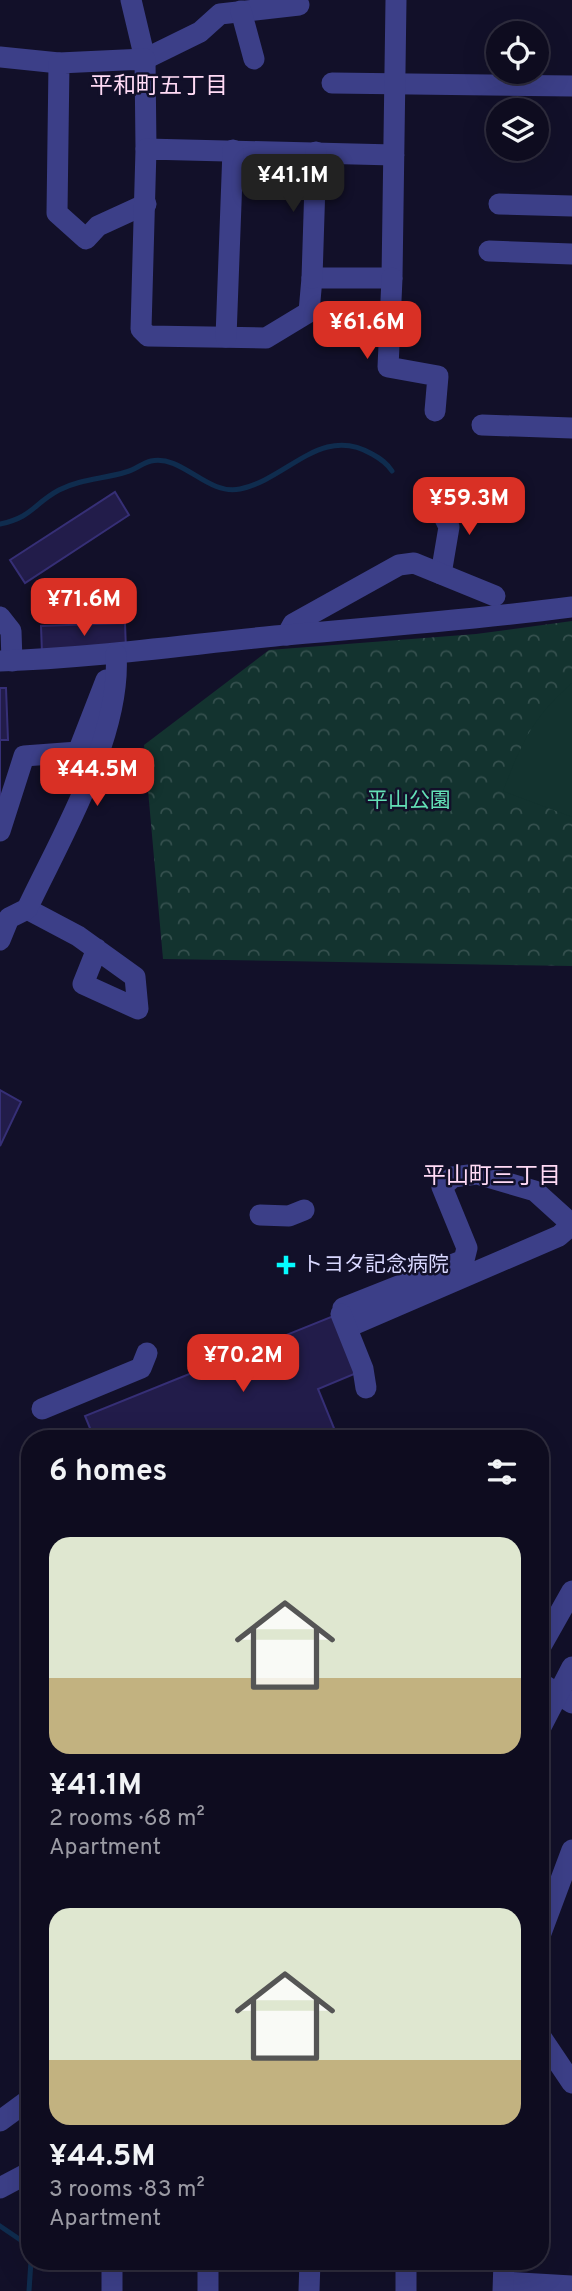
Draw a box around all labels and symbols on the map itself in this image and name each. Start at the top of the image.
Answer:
district label: 平和町五丁目 [90,73,228,102]
pin: ¥41.1M [236,154,350,214]
pin: ¥61.6M [310,302,424,361]
pin: ¥59.3M [412,477,526,537]
pin: ¥71.6M [27,578,141,638]
pin: ¥44.5M [40,748,154,808]
park label: 平山公園 [367,788,451,815]
district label: 平山町三丁目 [423,1163,561,1192]
place label: トヨタ記念病院 [302,1252,449,1279]
marker: トヨタ記念病院 [276,1255,296,1275]
pin: ¥70.2M [186,1334,300,1394]

